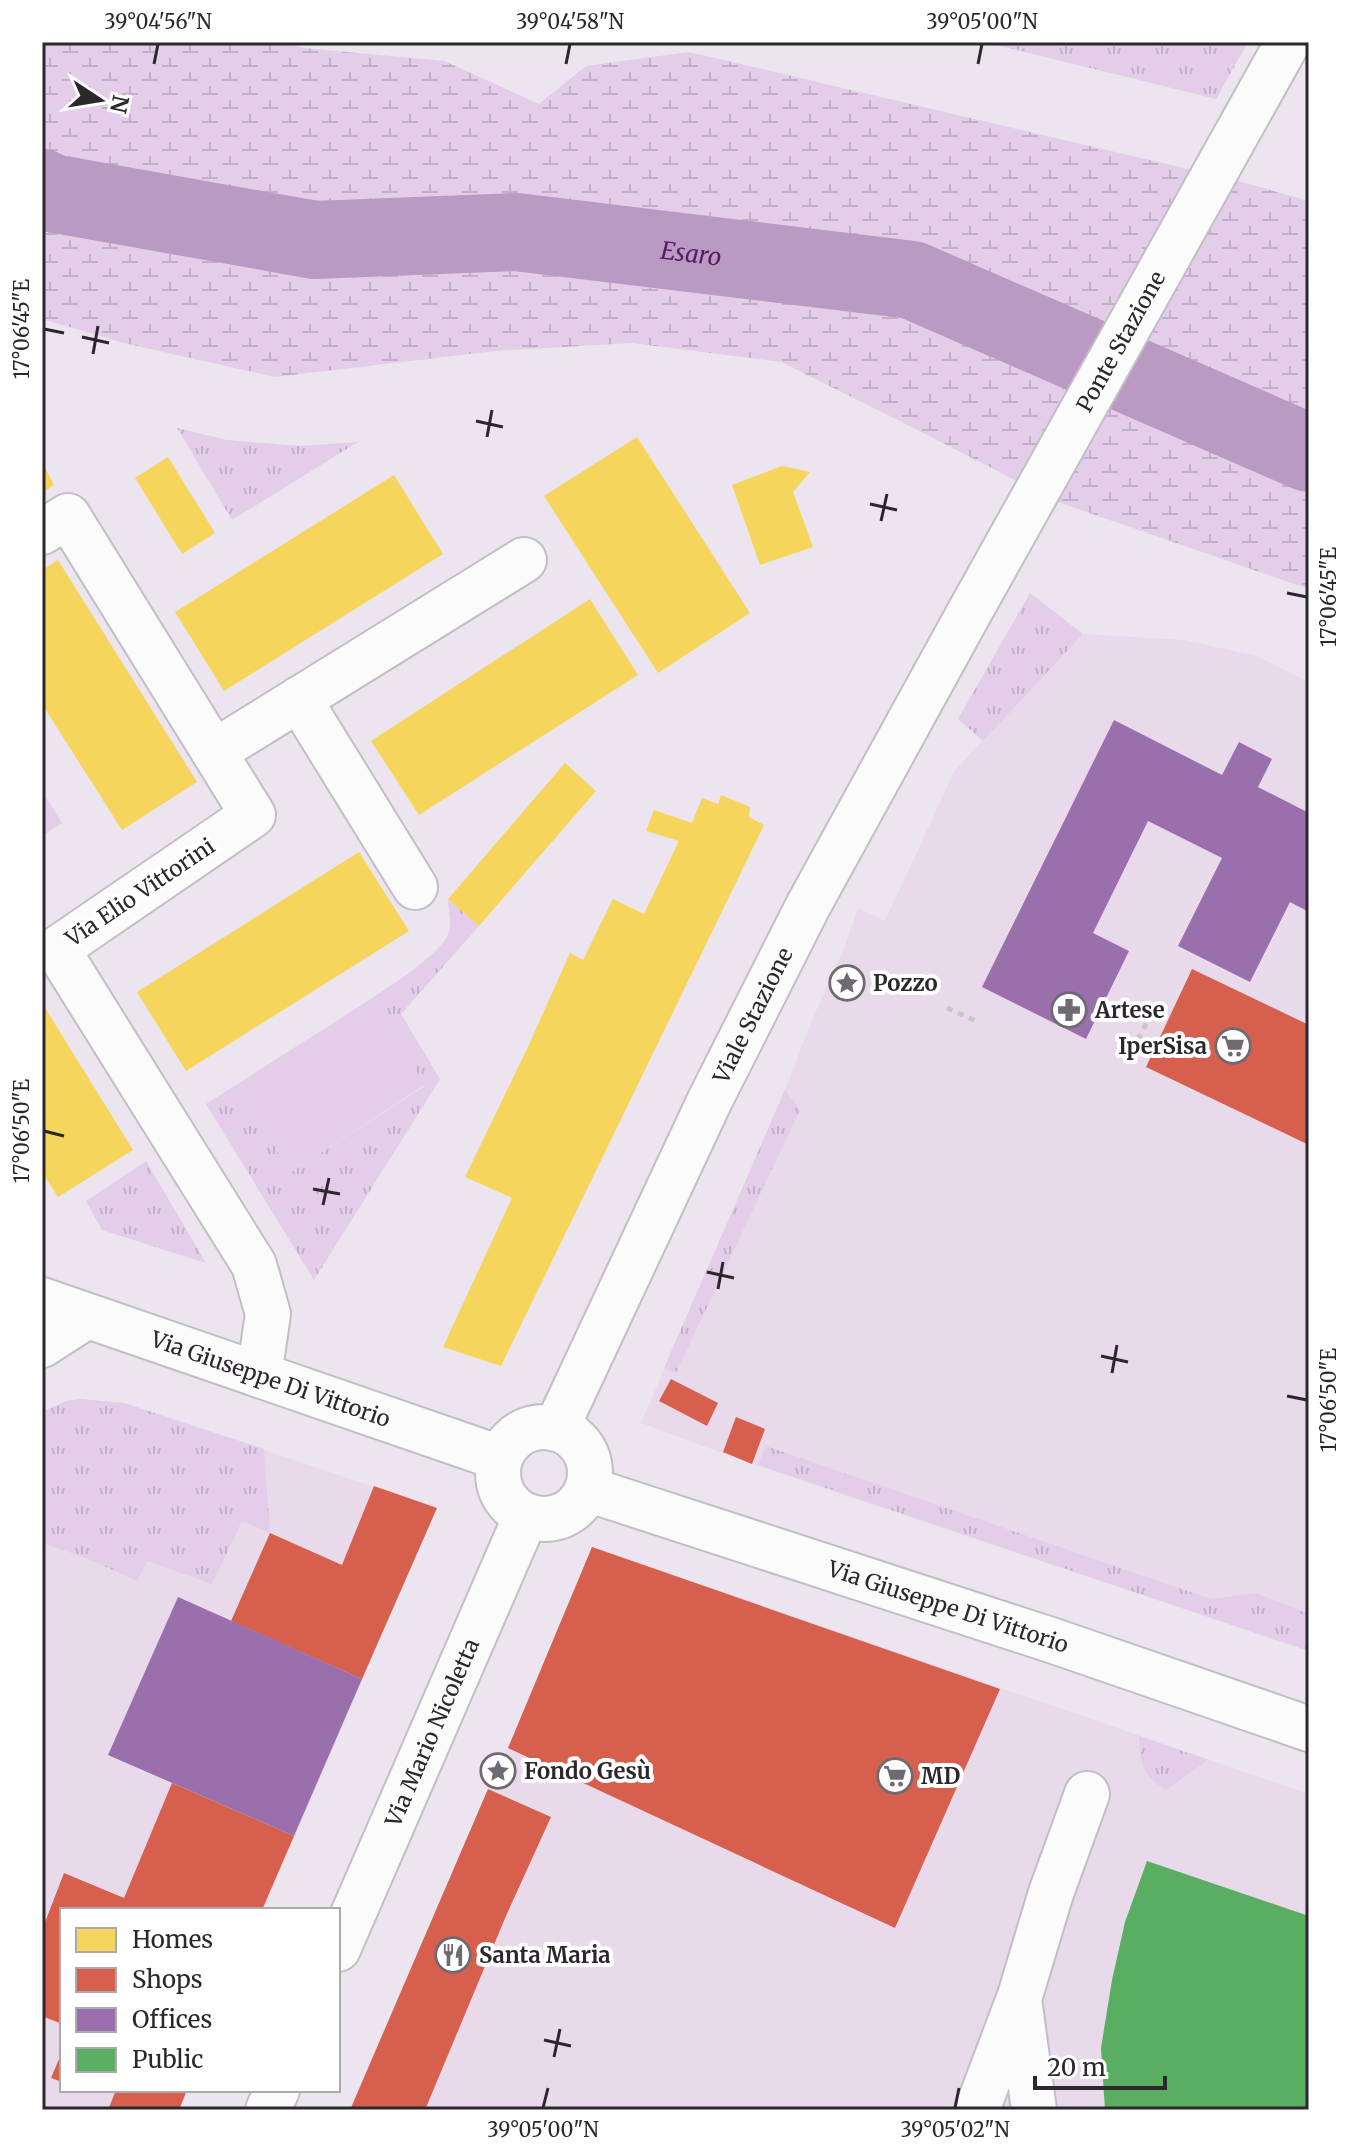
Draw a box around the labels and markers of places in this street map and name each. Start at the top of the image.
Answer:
place icon: Pozzo [828,964,866,1002]
place label: Pozzo [873,969,938,997]
pharmacy icon: Artese [1050,991,1088,1029]
place label: Artese [1094,996,1165,1024]
supermarket icon: IperSisa [1214,1027,1252,1065]
place label: IperSisa [1118,1032,1207,1060]
place icon: Fondo Gesù [479,1752,517,1790]
place label: Fondo Gesù [524,1757,651,1785]
supermarket icon: MD [876,1757,914,1795]
place label: MD [921,1762,960,1790]
restaurant icon: Santa Maria [434,1936,472,1974]
place label: Santa Maria [479,1941,611,1969]

